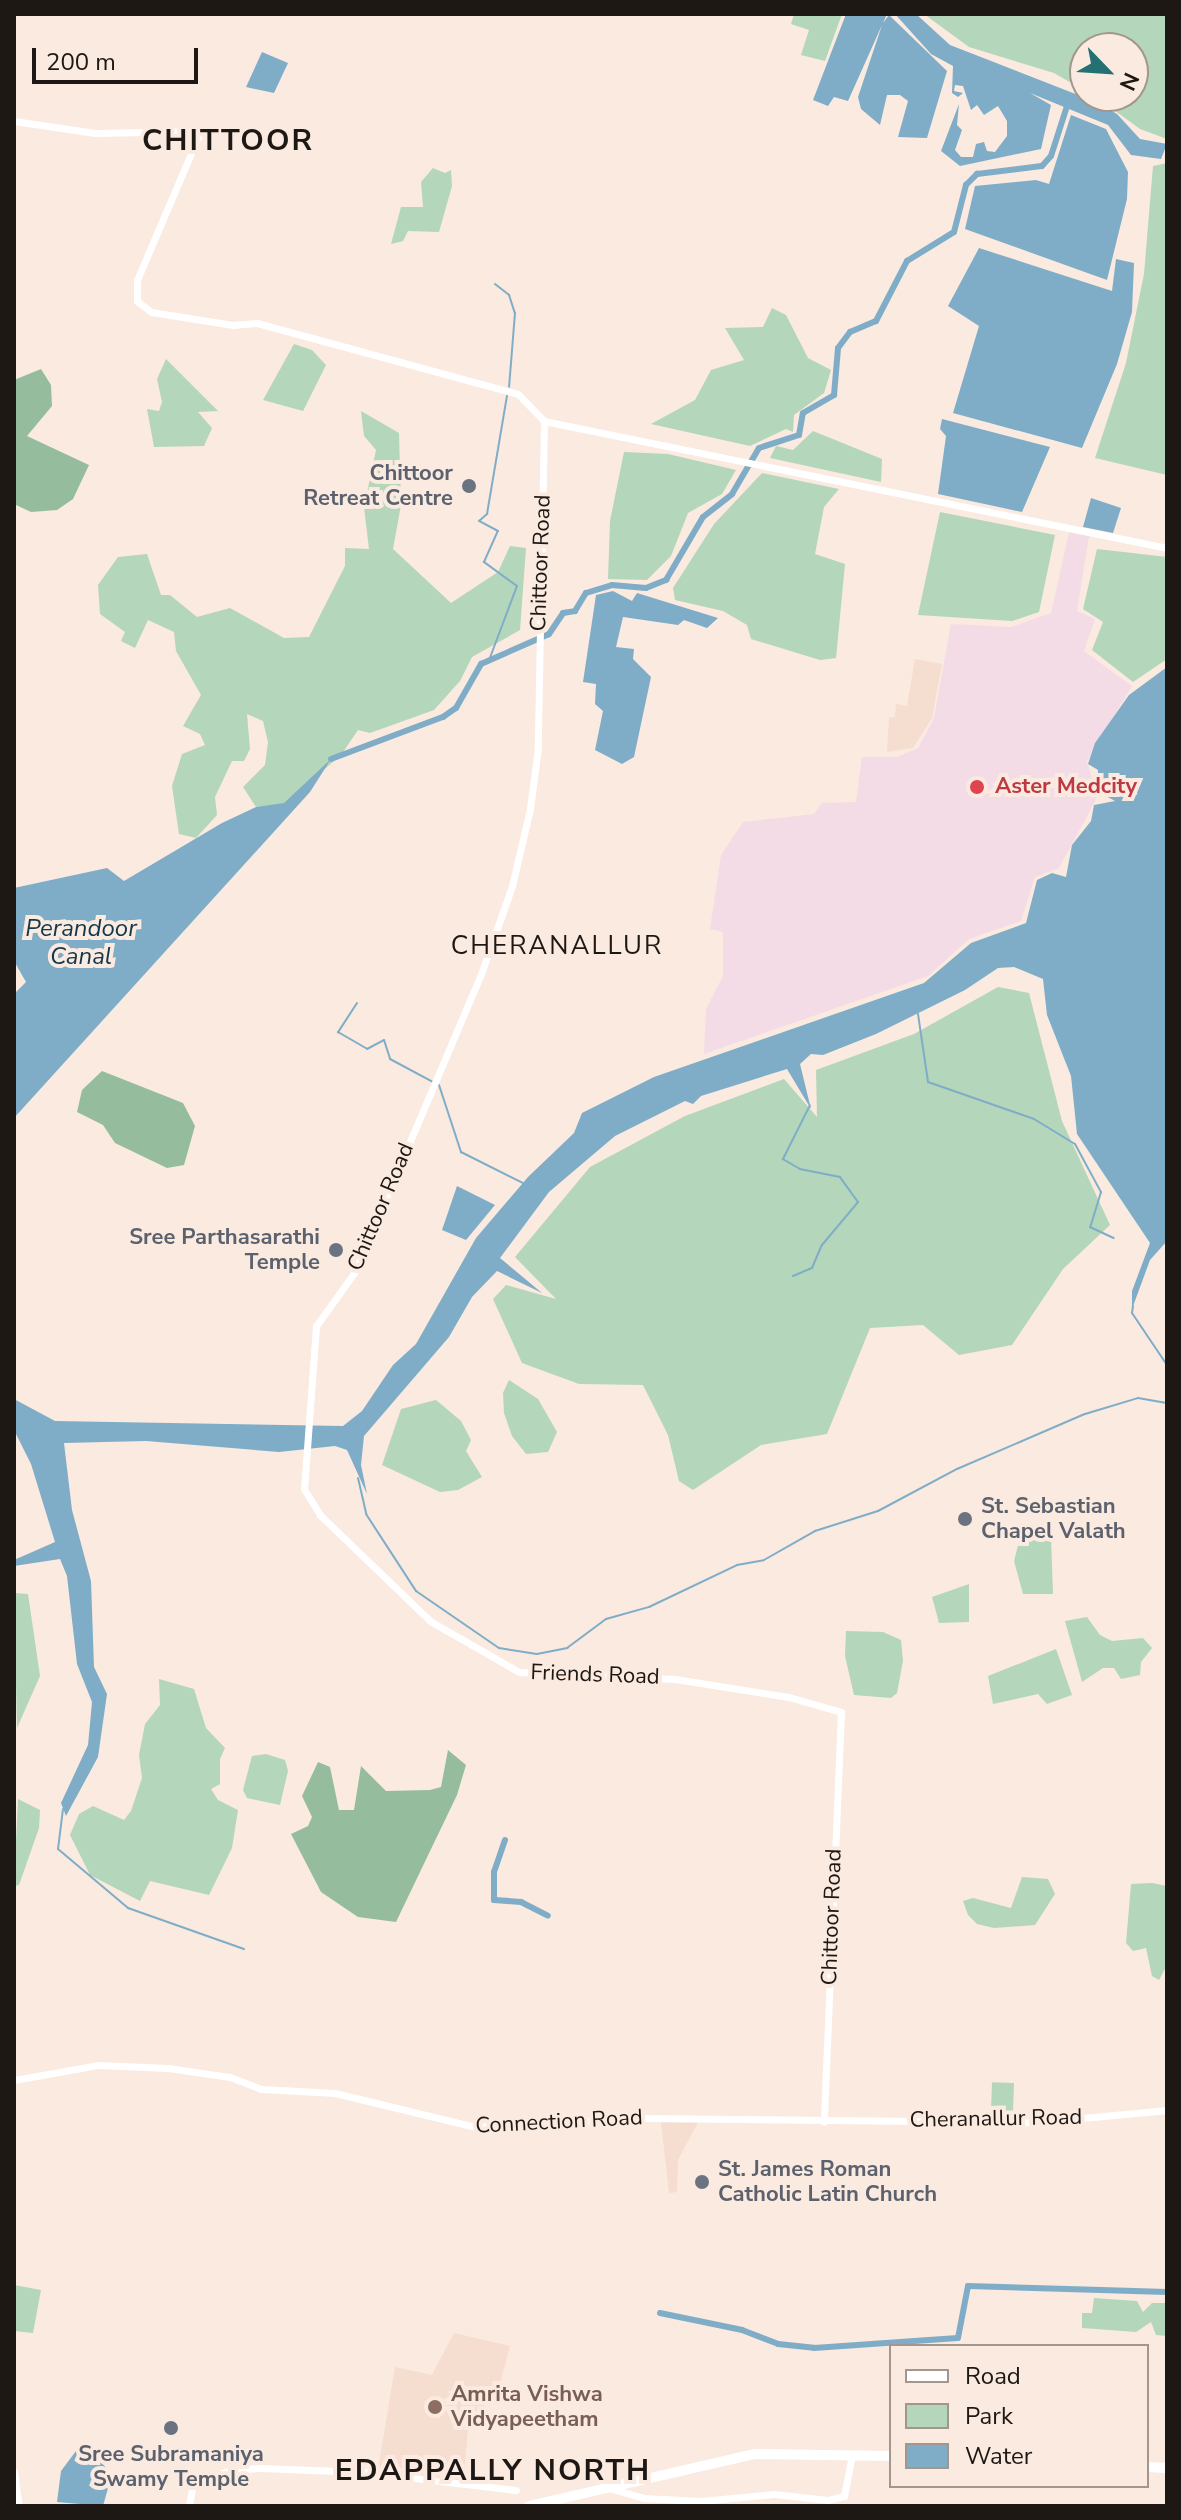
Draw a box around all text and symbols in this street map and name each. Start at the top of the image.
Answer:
scale bar [36,32,202,82]
north arrow [1069,32,1149,112]
text: 200 m [46,46,116,78]
text: N [1112,67,1146,95]
district label: CHITTOOR [142,123,314,159]
place label: Chittoor Retreat Centre [303,460,453,512]
marker: Chittoor Retreat Centre [460,477,478,495]
street label: Chittoor Road [525,494,557,632]
place label: Aster Medcity [995,774,1137,800]
marker: Aster Medcity [966,776,988,798]
water label: Perandoor Canal [25,915,137,971]
district label: CHERANALLUR [451,930,663,962]
street label: Chittoor Road [342,1139,420,1275]
place label: Sree Parthasarathi Temple [129,1224,320,1276]
marker: Sree Parthasarathi Temple [327,1241,345,1259]
place label: St. Sebastian Chapel Valath [981,1493,1126,1544]
marker: St. Sebastian Chapel Valath [956,1510,974,1528]
street label: Friends Road [530,1660,660,1690]
street label: Chittoor Road [816,1848,848,1986]
street label: Connection Road [475,2104,643,2140]
street label: Cheranallur Road [909,2104,1083,2134]
place label: St. James Roman Catholic Latin Church [718,2156,937,2208]
marker: St. James Roman Catholic Latin Church [693,2173,711,2191]
legend [889,2344,1149,2488]
text: Road [965,2360,1021,2392]
place label: Amrita Vishwa Vidyapeetham [451,2381,603,2432]
marker: Amrita Vishwa Vidyapeetham [426,2398,444,2416]
text: Park [965,2400,1013,2432]
marker: Sree Subramaniya Swamy Temple [162,2419,180,2437]
text: Water [965,2440,1032,2472]
place label: Sree Subramaniya Swamy Temple [78,2441,264,2492]
district label: EDAPPALLY NORTH [335,2453,651,2489]

